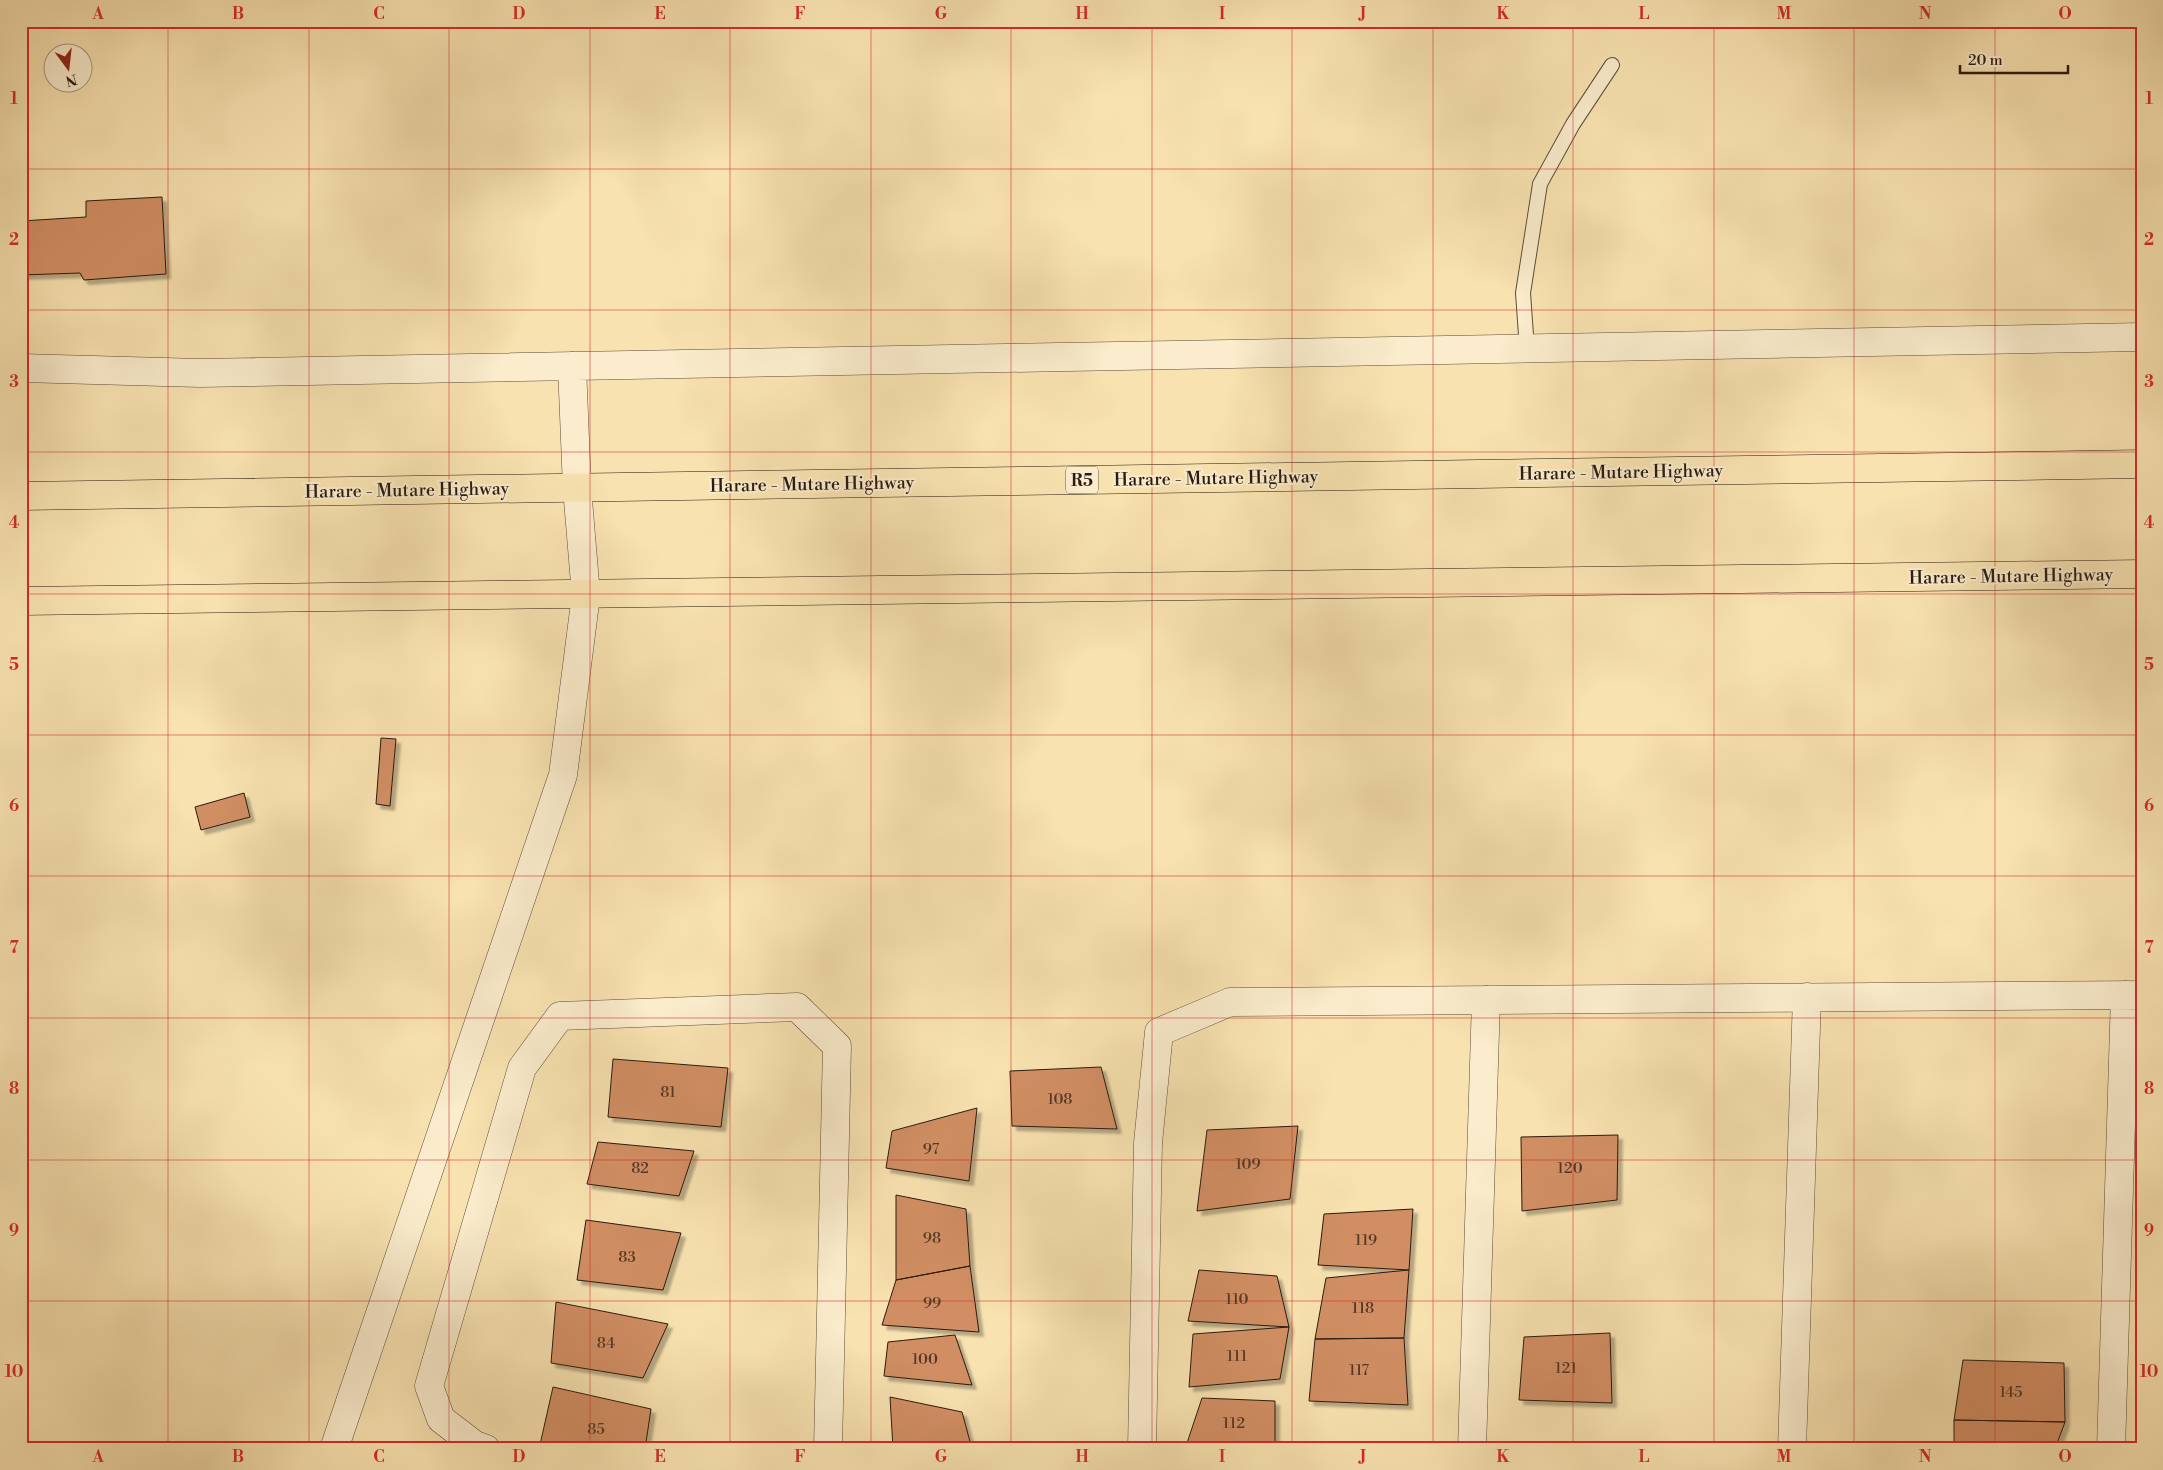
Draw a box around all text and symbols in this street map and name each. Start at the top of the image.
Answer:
text: A [91,4,104,24]
text: B [232,4,244,24]
text: C [373,4,385,24]
text: D [513,4,526,24]
text: E [654,4,666,24]
text: F [794,4,806,24]
text: G [935,4,948,24]
text: H [1075,4,1089,24]
text: I [1219,4,1225,24]
text: J [1358,4,1366,24]
text: K [1497,4,1511,24]
text: L [1639,4,1650,24]
text: M [1777,4,1792,24]
text: N [1919,4,1932,24]
text: O [2058,4,2072,24]
north arrow [42,42,92,92]
scale bar [1960,42,2068,74]
text: 20 m [1968,51,2003,70]
text: N [63,69,79,90]
text: 1 [10,89,18,109]
text: 1 [2145,89,2153,109]
text: 2 [9,230,19,250]
text: 2 [2144,230,2154,250]
text: 3 [9,372,19,392]
text: 3 [2144,372,2154,392]
street label: Harare - Mutare Highway [1519,459,1724,486]
street label: Harare - Mutare Highway [1114,465,1319,492]
road number: R5 [1066,466,1098,494]
street label: Harare - Mutare Highway [710,471,915,498]
street label: Harare - Mutare Highway [305,477,510,504]
text: 4 [9,513,20,533]
text: 4 [2144,513,2155,533]
street label: Harare - Mutare Highway [1909,563,2114,590]
text: 5 [9,655,19,675]
text: 5 [2144,655,2154,675]
text: 6 [9,796,19,816]
text: 6 [2144,796,2154,816]
text: 7 [9,938,19,958]
text: 7 [2144,938,2154,958]
text: 8 [9,1079,19,1099]
text: 8 [2144,1079,2154,1099]
house number: 81 [660,1083,676,1102]
house number: 108 [1047,1090,1073,1109]
house number: 97 [923,1140,940,1159]
house number: 109 [1235,1155,1261,1174]
house number: 82 [631,1159,649,1178]
house number: 120 [1557,1159,1583,1178]
text: 9 [9,1221,19,1241]
text: 9 [2144,1221,2154,1241]
house number: 98 [923,1229,941,1248]
house number: 119 [1355,1231,1377,1250]
house number: 83 [618,1248,636,1267]
house number: 110 [1226,1290,1248,1309]
house number: 99 [923,1294,941,1313]
house number: 118 [1352,1299,1374,1318]
house number: 84 [597,1334,615,1353]
house number: 111 [1227,1347,1248,1366]
house number: 100 [912,1350,938,1369]
house number: 121 [1555,1359,1578,1378]
house number: 117 [1349,1361,1370,1380]
text: 10 [5,1362,23,1382]
text: 10 [2140,1362,2158,1382]
house number: 145 [1999,1383,2023,1402]
house number: 112 [1223,1414,1245,1433]
house number: 85 [587,1420,605,1439]
text: A [91,1447,104,1467]
text: B [232,1447,244,1467]
text: C [373,1447,385,1467]
text: D [513,1447,526,1467]
text: E [654,1447,666,1467]
text: F [794,1447,806,1467]
text: G [935,1447,948,1467]
text: H [1075,1447,1089,1467]
text: I [1219,1447,1225,1467]
text: J [1358,1447,1366,1467]
text: K [1497,1447,1511,1467]
text: L [1639,1447,1650,1467]
text: M [1777,1447,1792,1467]
text: N [1919,1447,1932,1467]
text: O [2058,1447,2072,1467]

